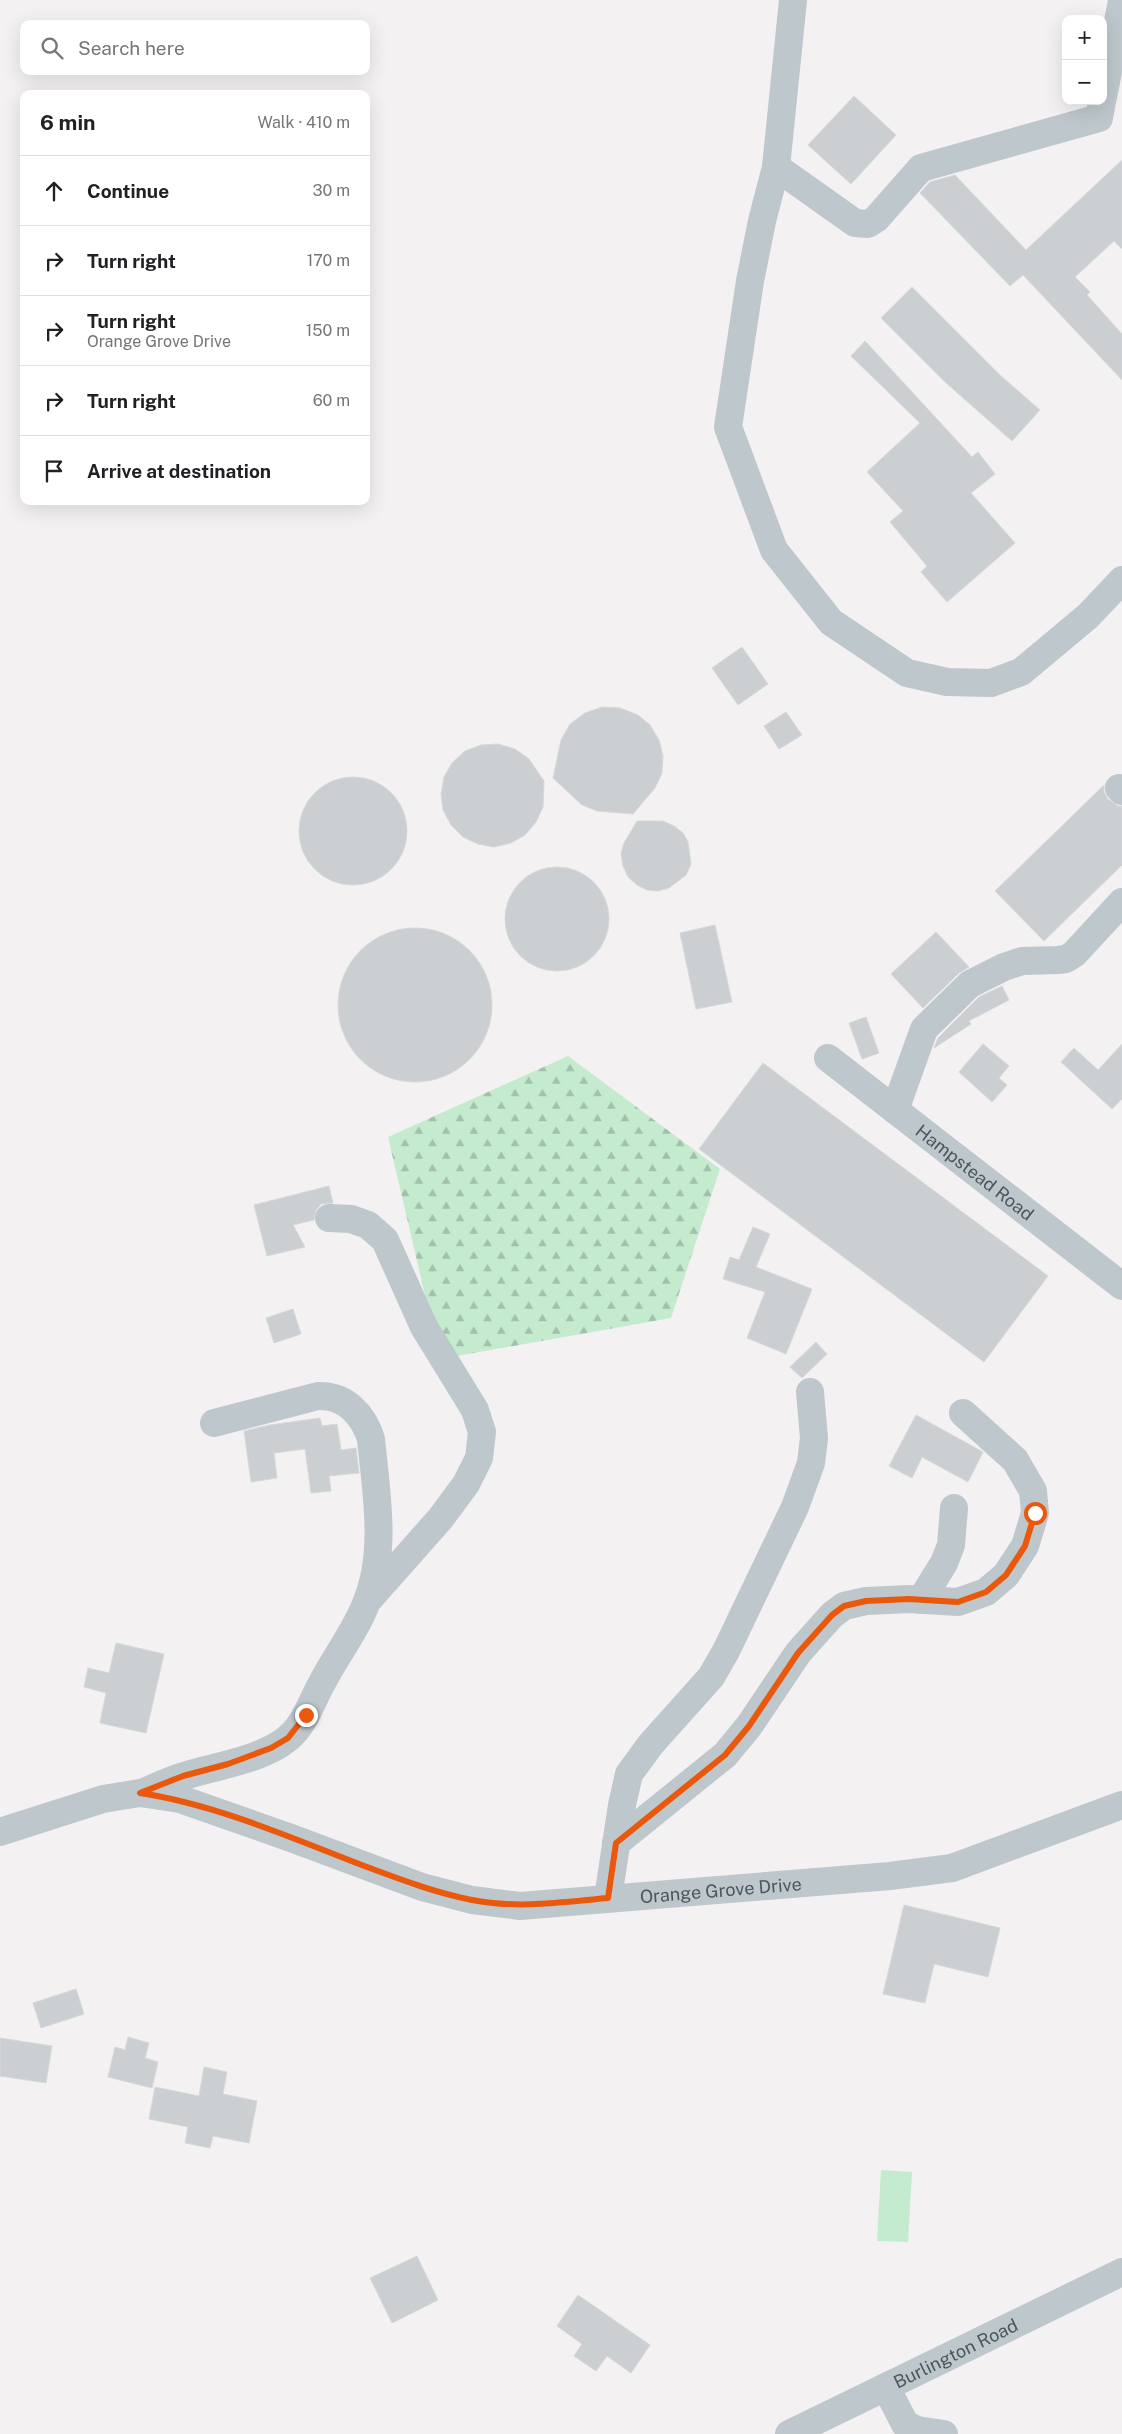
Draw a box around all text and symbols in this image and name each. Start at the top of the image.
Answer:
map controls [1062,15,1107,105]
button: + [1062,15,1107,60]
search box [20,20,370,75]
icon: search [38,34,66,62]
text: Search here [78,37,185,59]
button: − [1062,60,1107,105]
text: 6 min [40,110,96,135]
text: Walk · 410 m [257,113,350,132]
icon: ahead [40,177,68,205]
text: Continue [87,180,169,202]
text: 30 m [313,181,350,200]
icon: right [40,247,68,275]
text: Turn right [87,250,176,272]
text: 170 m [307,251,350,270]
text: Turn right [87,310,176,332]
icon: right [40,317,68,345]
text: 150 m [306,321,350,340]
text: Orange Grove Drive [87,332,231,351]
icon: right [40,387,68,415]
text: Turn right [87,390,176,412]
text: 60 m [313,391,350,410]
icon: arrive [40,457,68,485]
text: Arrive at destination [87,460,271,482]
street label: Hampstead Road [912,1120,1038,1224]
route start [1024,1502,1047,1525]
route end [295,1704,318,1727]
street label: Orange Grove Drive [639,1873,802,1907]
street label: Burlington Road [890,2314,1021,2392]

